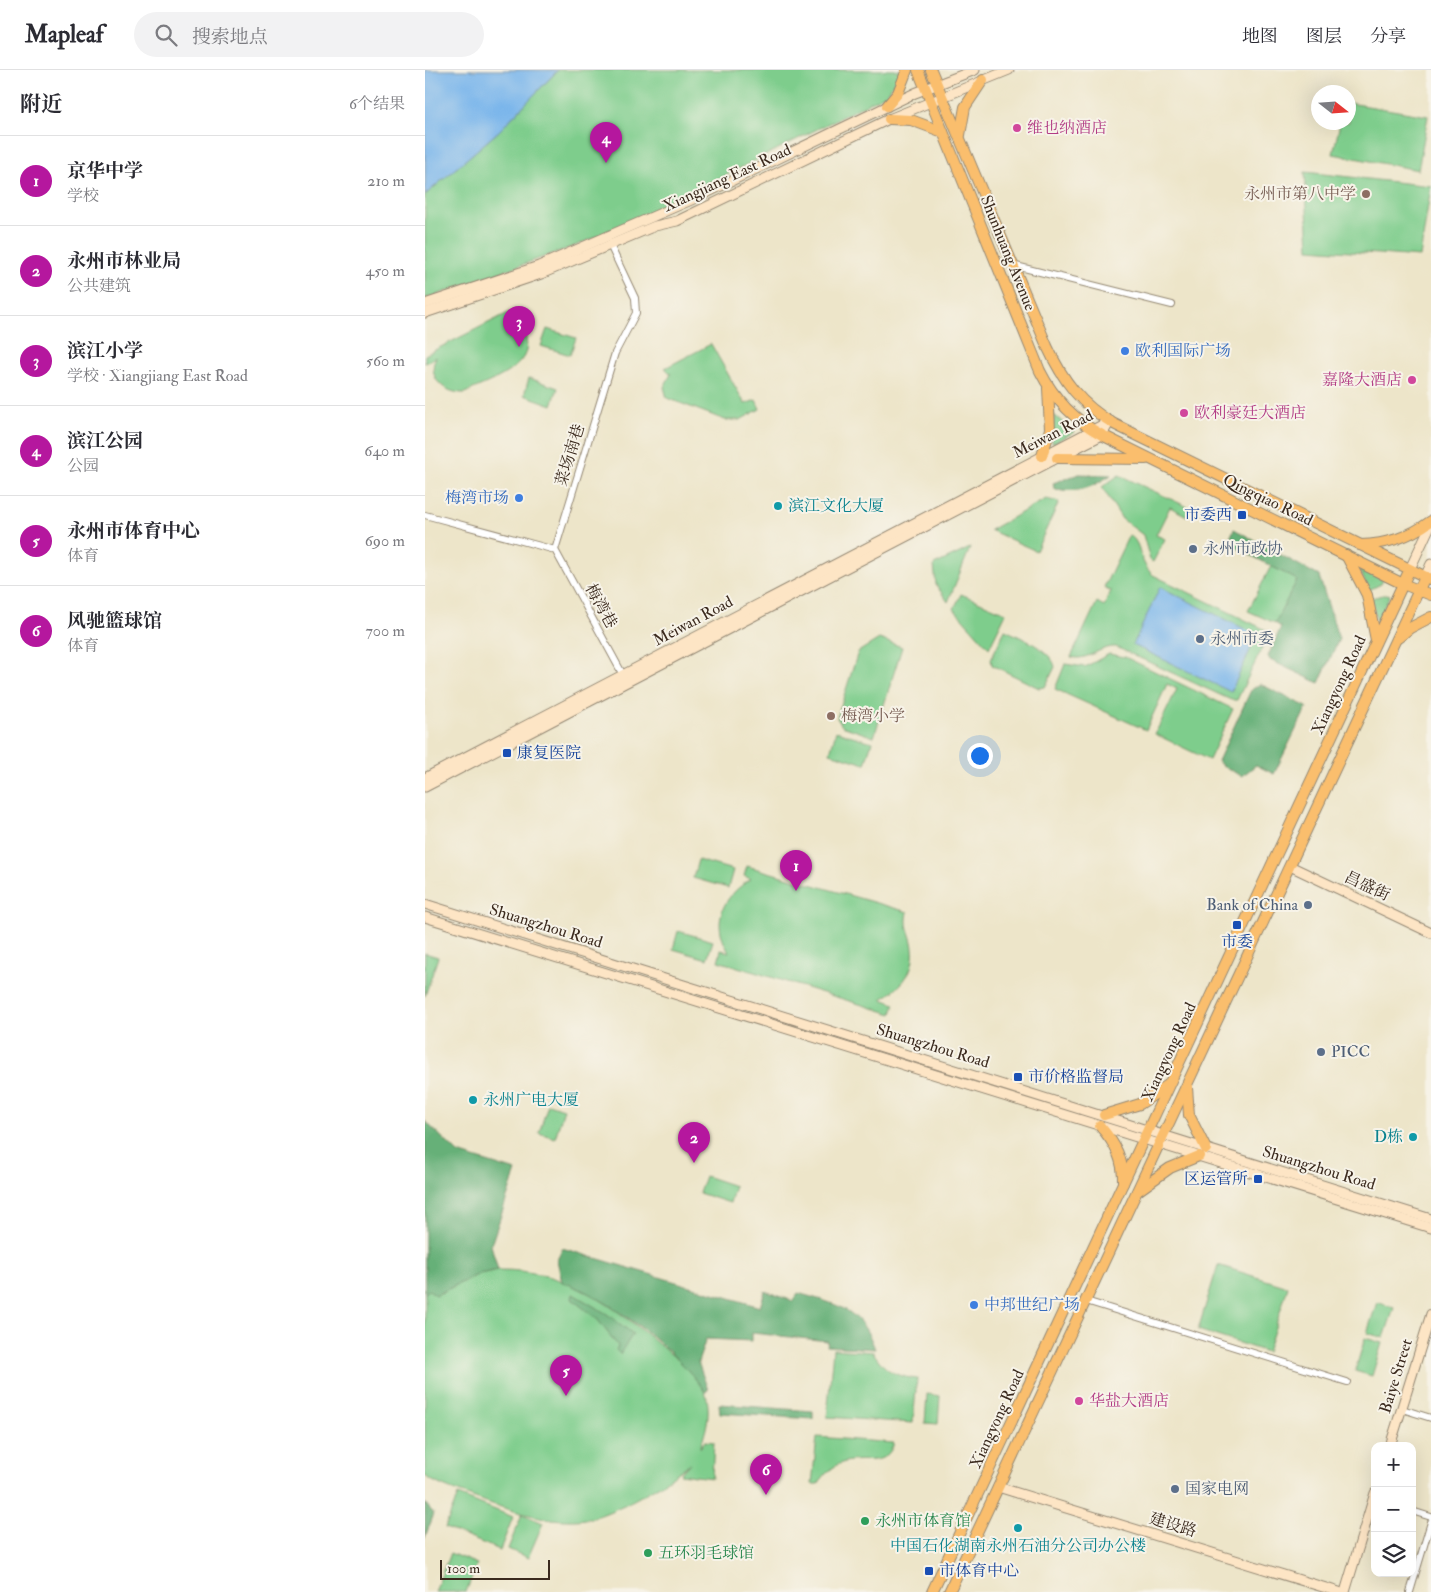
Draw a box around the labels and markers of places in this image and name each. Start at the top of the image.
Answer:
place label: 维也纳酒店 [1027,118,1107,138]
pin: 4 [590,122,622,163]
marker: 维也纳酒店 [1011,122,1023,134]
place label: 永州市第八中学 [1244,184,1356,204]
marker: 永州市第八中学 [1360,188,1372,200]
pin: 3 [503,306,535,347]
place label: 欧利国际广场 [1135,341,1231,361]
marker: 欧利国际广场 [1119,345,1131,357]
place label: 嘉隆大酒店 [1322,370,1402,390]
marker: 嘉隆大酒店 [1406,374,1418,386]
place label: 欧利豪廷大酒店 [1194,403,1306,423]
marker: 欧利豪廷大酒店 [1178,407,1190,419]
place label: 梅湾市场 [445,488,509,508]
marker: 梅湾市场 [513,492,525,504]
place label: 滨江文化大厦 [788,496,884,516]
marker: 滨江文化大厦 [772,500,784,512]
place label: 市委西 [1184,505,1232,525]
marker: 市委西 [1236,509,1248,521]
place label: 永州市政协 [1203,539,1283,559]
marker: 永州市政协 [1187,543,1199,555]
place label: 永州市委 [1210,629,1274,649]
marker: 永州市委 [1194,633,1206,645]
place label: 梅湾小学 [841,706,905,726]
marker: 梅湾小学 [825,710,837,722]
place label: 康复医院 [517,743,581,763]
marker: 康复医院 [501,747,513,759]
pin: 1 [780,850,812,891]
place label: Bank of China [1206,895,1298,915]
marker: Bank of China [1302,899,1314,911]
marker: 市委 [1231,919,1243,931]
place label: 市委 [1221,932,1253,952]
place label: PICC [1331,1042,1370,1062]
marker: PICC [1315,1046,1327,1058]
place label: 市价格监督局 [1028,1067,1124,1087]
marker: 市价格监督局 [1012,1071,1024,1083]
place label: 永州广电大厦 [483,1090,579,1110]
marker: 永州广电大厦 [467,1094,479,1106]
pin: 2 [678,1122,710,1163]
place label: D栋 [1374,1127,1403,1147]
marker: D栋 [1407,1131,1419,1143]
place label: 区运管所 [1184,1169,1248,1189]
marker: 区运管所 [1252,1173,1264,1185]
place label: 中邦世纪广场 [984,1295,1080,1315]
marker: 中邦世纪广场 [968,1299,980,1311]
pin: 5 [550,1355,582,1396]
place label: 华盐大酒店 [1089,1391,1169,1411]
marker: 华盐大酒店 [1073,1395,1085,1407]
pin: 6 [750,1454,782,1495]
place label: 国家电网 [1185,1479,1249,1499]
marker: 国家电网 [1169,1483,1181,1495]
place label: 永州市体育馆 [875,1511,971,1531]
marker: 永州市体育馆 [859,1515,871,1527]
marker: 中国石化湖南永州石油分公司办公楼 [1012,1522,1024,1534]
place label: 中国石化湖南永州石油分公司办公楼 [890,1536,1146,1556]
place label: 五环羽毛球馆 [658,1543,754,1563]
marker: 五环羽毛球馆 [642,1547,654,1559]
place label: 市体育中心 [939,1561,1019,1581]
marker: 市体育中心 [923,1565,935,1577]

